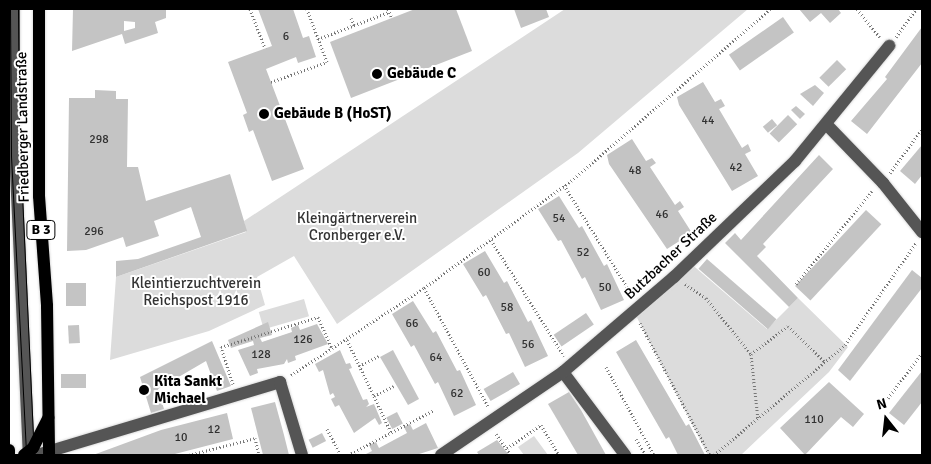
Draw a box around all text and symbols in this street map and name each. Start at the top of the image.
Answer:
house number: 6 [283,30,289,44]
street label: Friedberger Landstraße [13,51,33,203]
place label: Gebäude C [387,65,456,83]
marker: Gebäude C [371,68,383,80]
place label: Gebäude B (HoST) [274,105,392,123]
marker: Gebäude B (HoST) [258,108,270,120]
house number: 44 [702,114,714,128]
house number: 298 [89,133,109,147]
house number: 42 [730,161,742,175]
house number: 48 [629,164,641,178]
house number: 46 [656,208,668,222]
park label: Kleingärtnerverein Cronberger e.V. [297,209,417,244]
street label: Butzbacher Straße [621,209,721,303]
house number: 54 [553,212,565,226]
road number: B 3 [26,218,56,242]
house number: 296 [84,225,104,239]
house number: 52 [577,246,589,260]
house number: 60 [478,266,490,280]
park label: Kleintierzuchtverein Reichspost 1916 [131,274,261,309]
house number: 50 [599,281,611,295]
house number: 58 [501,301,513,315]
house number: 66 [406,317,418,331]
house number: 126 [293,333,313,347]
house number: 56 [522,338,534,352]
house number: 128 [251,348,271,362]
house number: 64 [430,351,442,365]
place label: Kita Sankt Michael [154,372,222,407]
marker: Kita Sankt Michael [138,384,150,396]
house number: 62 [451,387,463,401]
north arrow [861,394,911,444]
text: N [875,395,889,414]
house number: 110 [804,413,824,427]
house number: 12 [208,423,220,437]
house number: 10 [175,431,187,445]

